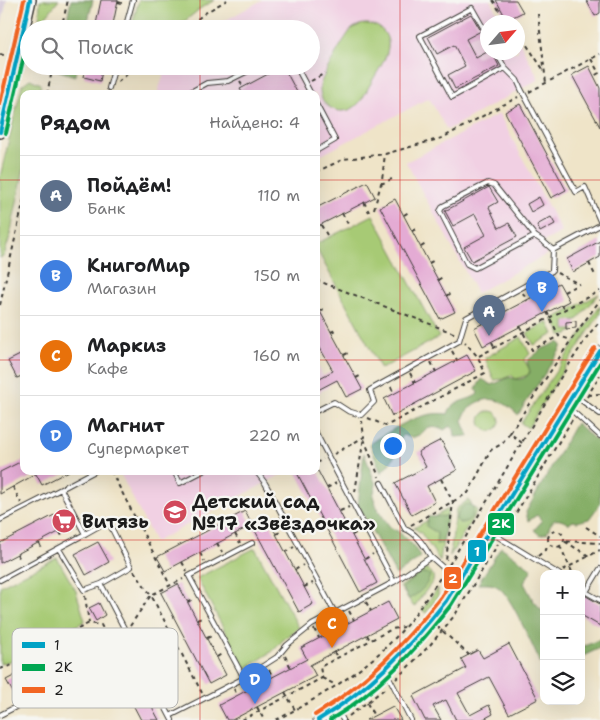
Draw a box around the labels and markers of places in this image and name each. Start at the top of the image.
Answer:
pin: B [526,271,558,312]
pin: A [473,295,505,336]
place label: Детский сад №17 «Звёздочка» [192,489,376,536]
school or university icon: Детский сад №17 «Звёздочка» [162,499,188,525]
supermarket icon: Витязь [51,508,77,534]
place label: Витязь [82,509,149,534]
pin: C [316,607,348,648]
pin: D [239,663,271,704]

